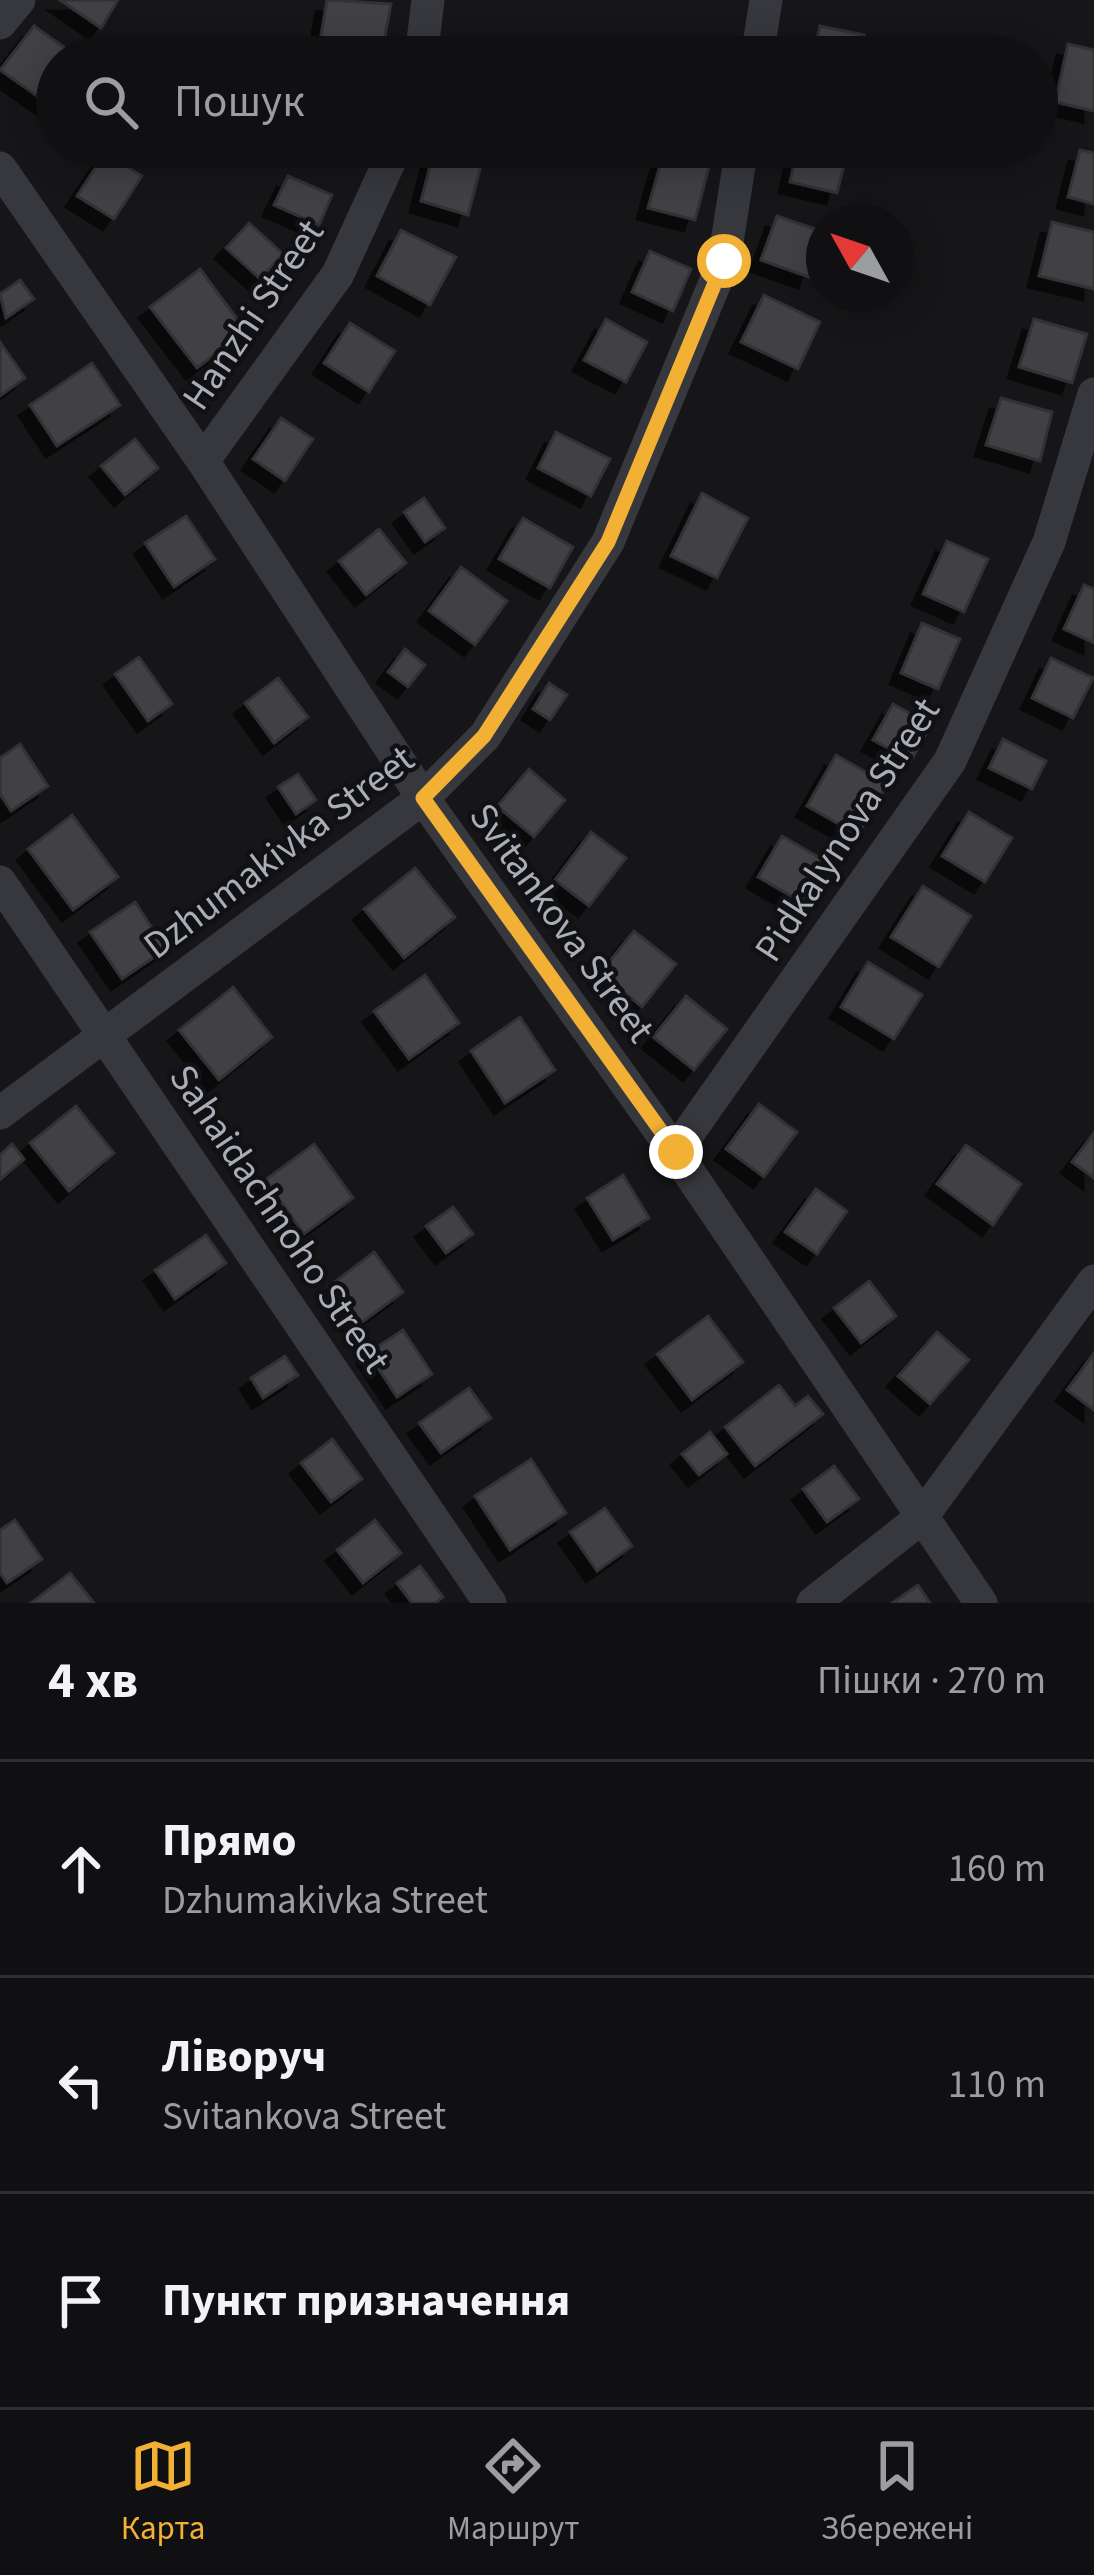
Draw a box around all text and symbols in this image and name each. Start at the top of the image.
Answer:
search box [36,36,1058,168]
icon: search [78,69,144,135]
text: Пошук [174,70,304,134]
north arrow [806,204,914,312]
street label: Hanzhi Street [169,209,338,422]
route start [697,234,751,288]
street label: Pidkalynova Street [741,687,954,973]
street label: Dzhumakivka Street [132,732,426,973]
street label: Svitankova Street [455,792,668,1055]
street label: Sahaidachnoho Street [155,1054,404,1385]
route end [649,1125,703,1179]
text: 4 хв [48,1645,138,1717]
text: Пішки · 270 m [817,1653,1046,1709]
text: Прямо [162,1809,296,1873]
icon: ahead [48,1836,114,1902]
text: 160 m [948,1841,1046,1897]
text: Dzhumakivka Street [162,1873,488,1929]
text: Ліворуч [162,2025,326,2089]
icon: left [48,2052,114,2118]
text: 110 m [948,2057,1046,2113]
text: Svitankova Street [162,2089,446,2145]
icon: arrive [48,2268,114,2334]
text: Пункт призначення [162,2269,570,2333]
tab: Карта [121,2433,205,2552]
tab: Маршрут [447,2433,579,2552]
tab: Збережені [821,2433,973,2552]

